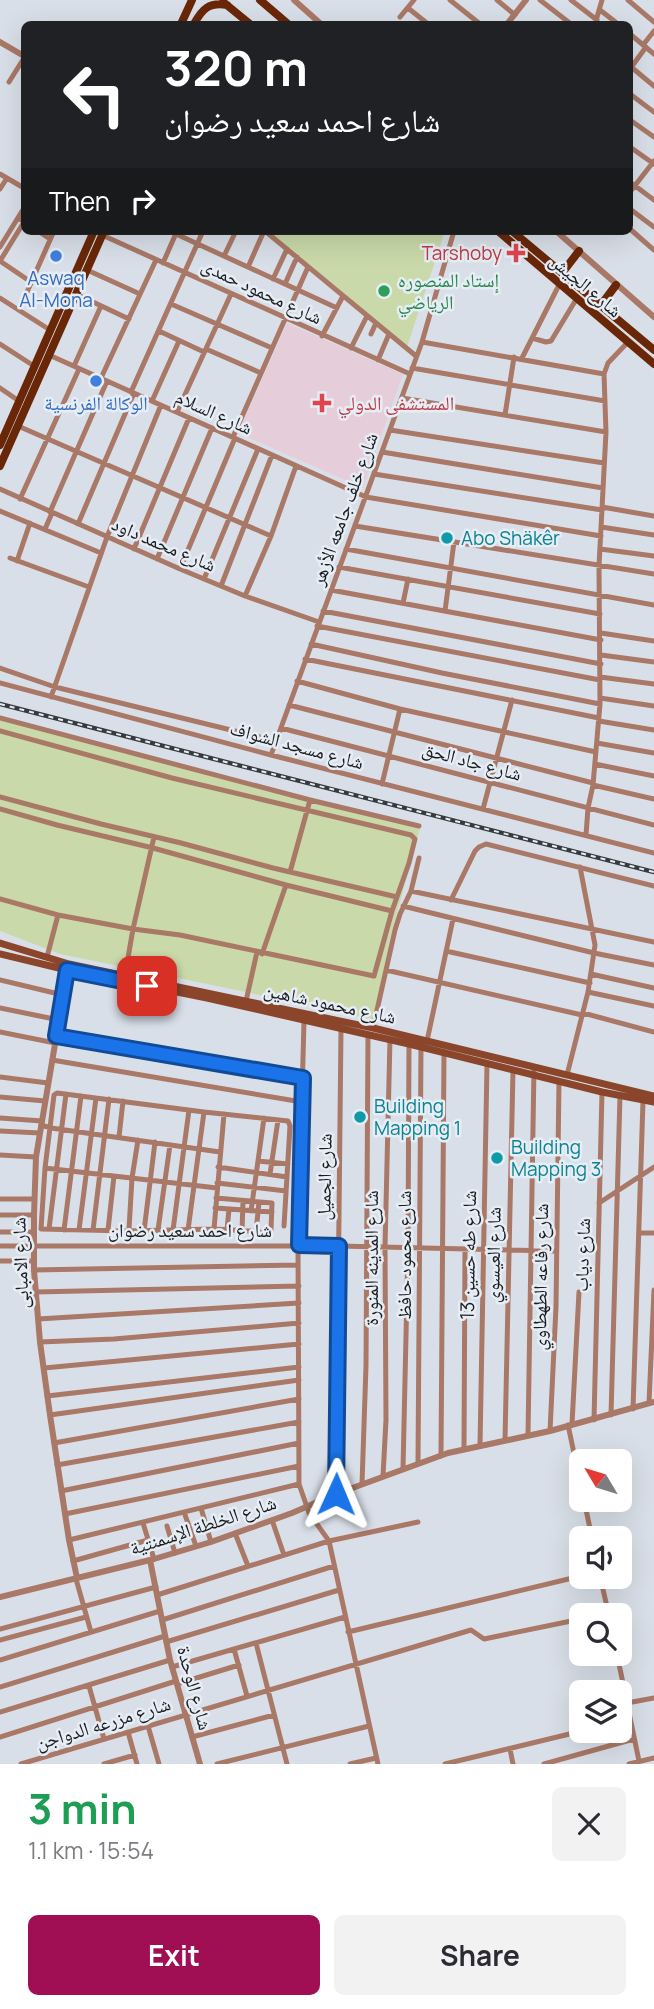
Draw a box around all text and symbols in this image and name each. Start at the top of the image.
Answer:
text: 320 m [164,34,308,101]
icon: left [49,49,140,140]
text: شارع احمد سعيد رضوان [164,98,440,142]
icon: right [124,182,162,220]
text: Then [49,183,110,219]
place label: Tarshoby [422,240,502,266]
marker: Tarshoby [508,245,524,261]
street label: شارع الجيش [544,247,628,323]
marker: Aswaq Al-Mona [48,248,64,264]
street label: شارع محمود حمدى [197,252,327,330]
place label: Aswaq Al-Mona [19,265,93,313]
place label: إستاد المنصوره الرياضي [398,267,499,318]
marker: إستاد المنصوره الرياضي [376,283,392,299]
marker: الوكالة الفرنسية [88,373,104,389]
street label: شارع السلام [171,383,257,441]
place label: الوكالة الفرنسية [44,390,148,416]
place label: المستشفى الدولي [338,390,454,419]
marker: المستشفى الدولي [312,393,332,413]
street label: شارع خلف جامعه الأزهر [304,429,384,590]
street label: شارع محمد داود [108,510,220,578]
place label: Abo Shäkêr [461,525,560,551]
marker: Abo Shäkêr [439,530,455,546]
street label: شارع مسجد الشواف [227,715,367,775]
street label: شارع جاد الحق [419,735,525,787]
pin [117,956,177,1016]
icon: arrive [128,967,166,1005]
street label: شارع محمود شاهين [261,976,399,1030]
place label: Building Mapping 1 [374,1093,461,1141]
marker: Building Mapping 1 [352,1109,368,1125]
street label: شارع الجميل [310,1133,338,1221]
place label: Building Mapping 3 [511,1134,601,1182]
marker: Building Mapping 3 [489,1150,505,1166]
street label: شارع المدينه المنورة [358,1190,384,1326]
street label: شارع محمود حافظ [391,1190,417,1320]
street label: شارع طه حسين 13 [454,1190,482,1320]
street label: شارع رفاعه الطهطاوي [526,1203,557,1351]
street label: شارع العيسوي [479,1207,510,1303]
street label: شارع الامبابى [5,1217,35,1309]
street label: شارع احمد سعيد رضوان [108,1217,272,1243]
street label: شارع دياب [568,1218,596,1292]
north arrow [569,1449,632,1512]
map controls [569,1449,632,1743]
position arrow [299,1457,373,1531]
street label: شارع الخلطة الإسمنتية [126,1489,280,1561]
button: sound [569,1526,632,1589]
button: search [569,1603,632,1666]
street label: شارع الوحدة [171,1643,219,1733]
button: layers [569,1680,632,1743]
street label: شارع مزرعه الدواجن [32,1690,174,1756]
text: 3 min [28,1779,137,1837]
button: close [552,1787,626,1861]
text: 1.1 km · 15:54 [28,1834,154,1866]
button: Exit [28,1915,320,1995]
button: Share [334,1915,626,1995]

